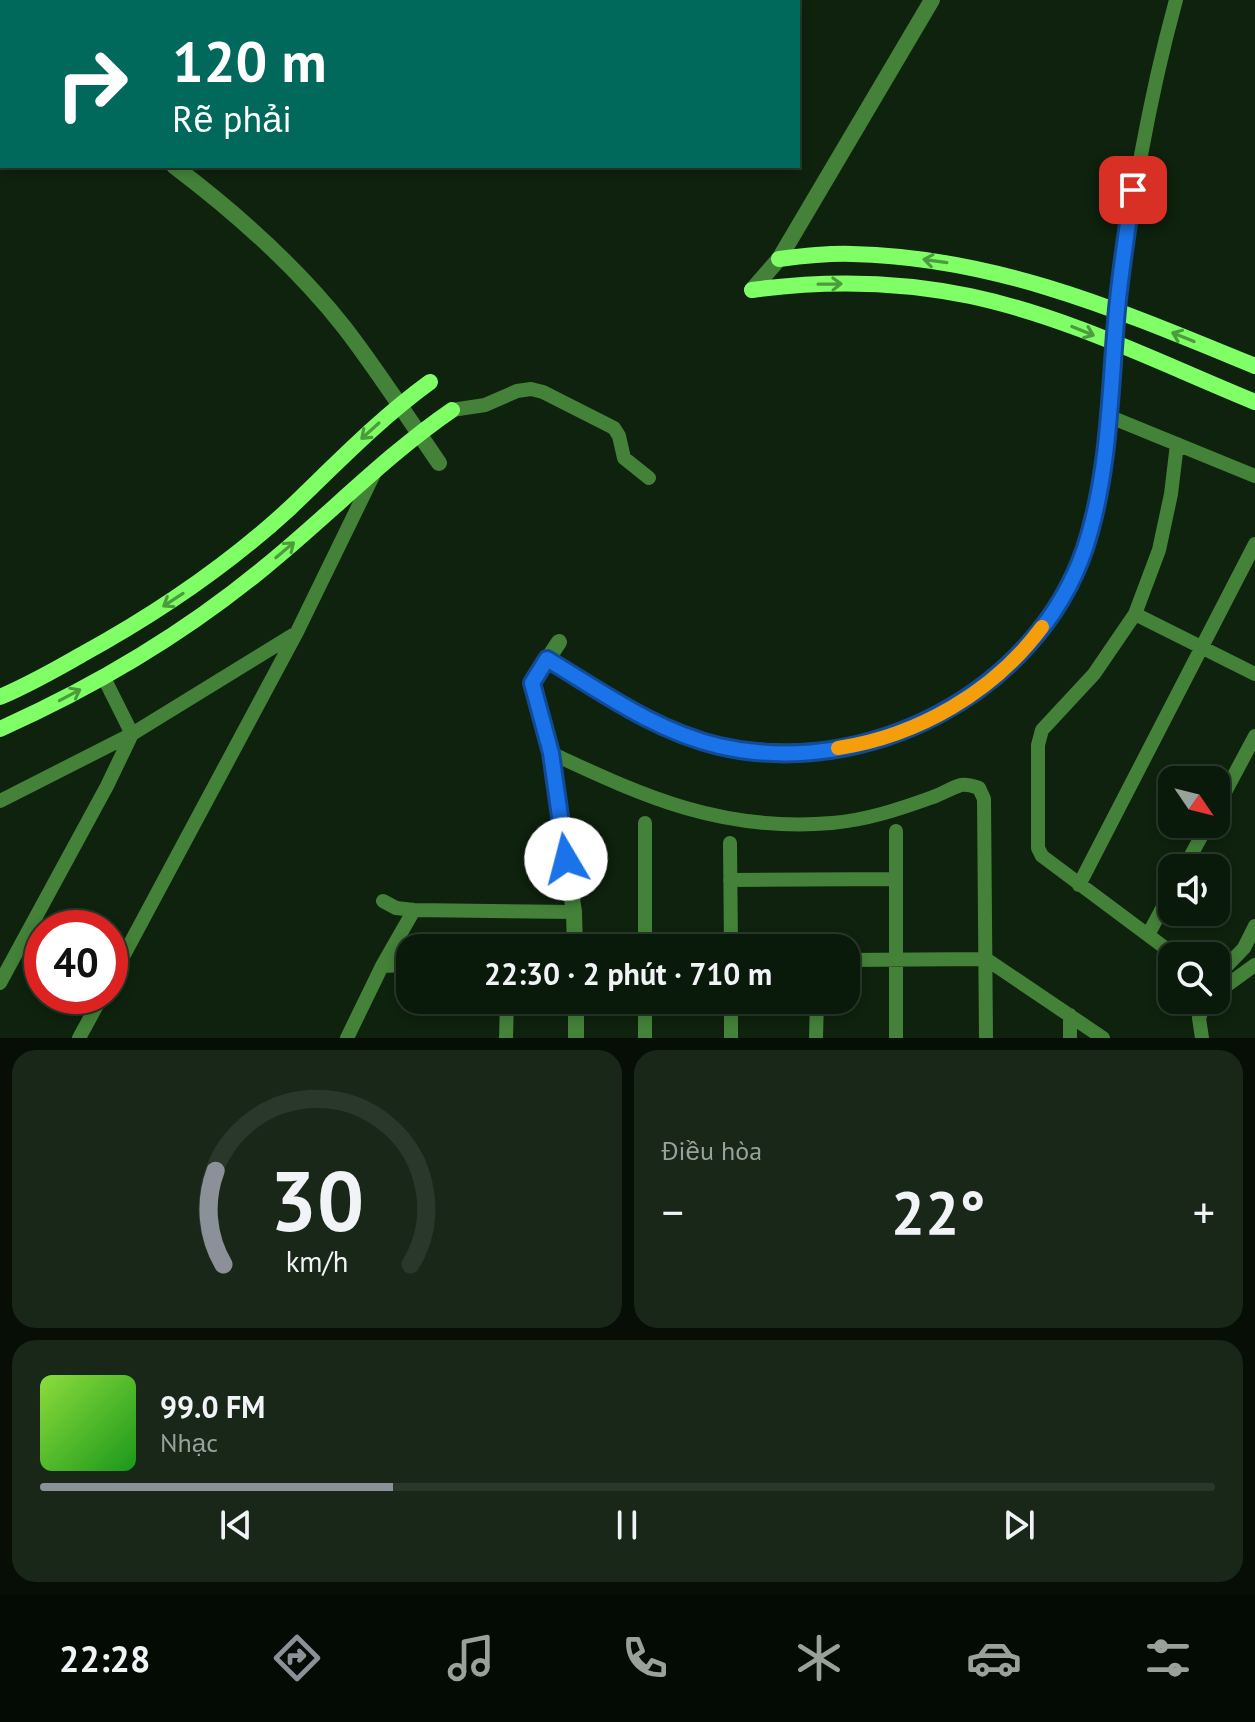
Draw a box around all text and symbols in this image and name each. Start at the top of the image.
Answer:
text: 120 m [172,25,327,97]
icon: right [40,32,144,136]
text: Rẽ phải [172,95,292,142]
pin [1099,156,1167,224]
icon: arrive [1111,168,1155,212]
one-way arrow [923,253,948,268]
one-way arrow [816,276,843,292]
one-way arrow [1070,325,1095,339]
one-way arrow [1171,328,1196,343]
one-way arrow [360,421,380,439]
one-way arrow [275,541,295,559]
one-way arrow [162,592,185,608]
one-way arrow [58,687,82,703]
north arrow [1158,766,1230,838]
map controls [1158,766,1230,1014]
position arrow [524,817,608,901]
button: sound [1158,854,1230,926]
speed limit sign: 40 [24,910,128,1014]
button: search [1158,942,1230,1014]
text: 22:30 · 2 phút · 710 m [484,954,772,993]
text: Điều hòa [662,1134,762,1167]
text: 30 [270,1146,364,1254]
text: 22° [891,1173,985,1251]
text: − [662,1183,684,1240]
text: + [1193,1183,1215,1240]
text: km/h [285,1243,348,1280]
text: 99.0 FM [160,1387,265,1426]
text: Nhạc [160,1426,218,1459]
icon: previous [214,1503,258,1547]
icon: pause [605,1503,649,1547]
icon: next [997,1503,1041,1547]
icon: directions [269,1630,325,1686]
icon: music [443,1630,499,1686]
icon: phone [617,1630,673,1686]
icon: climate [791,1630,847,1686]
icon: car [966,1630,1022,1686]
icon: filters [1140,1630,1196,1686]
text: 22:28 [59,1635,150,1682]

